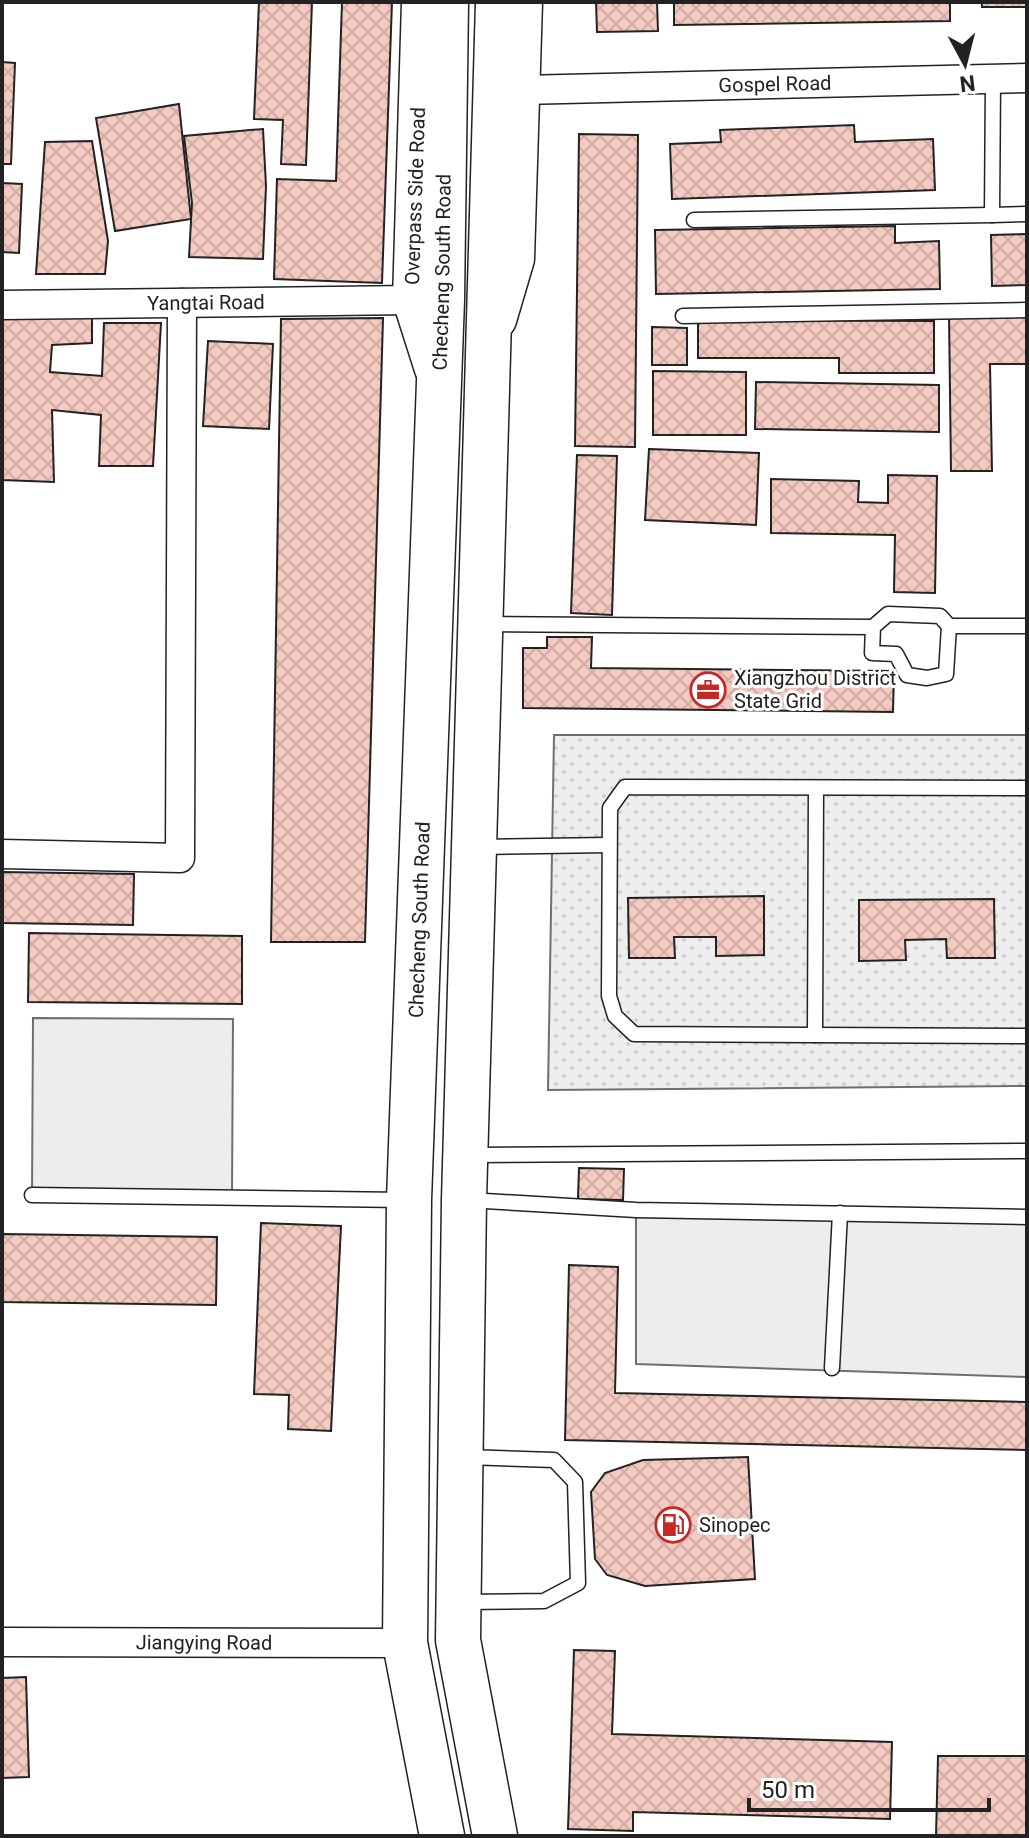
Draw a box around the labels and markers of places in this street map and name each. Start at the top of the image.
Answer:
place label: Xiangzhou District State Grid [734,666,896,713]
office icon: Xiangzhou District State Grid [689,671,727,709]
fuel station icon: Sinopec [654,1506,692,1544]
place label: Sinopec [699,1513,771,1537]

